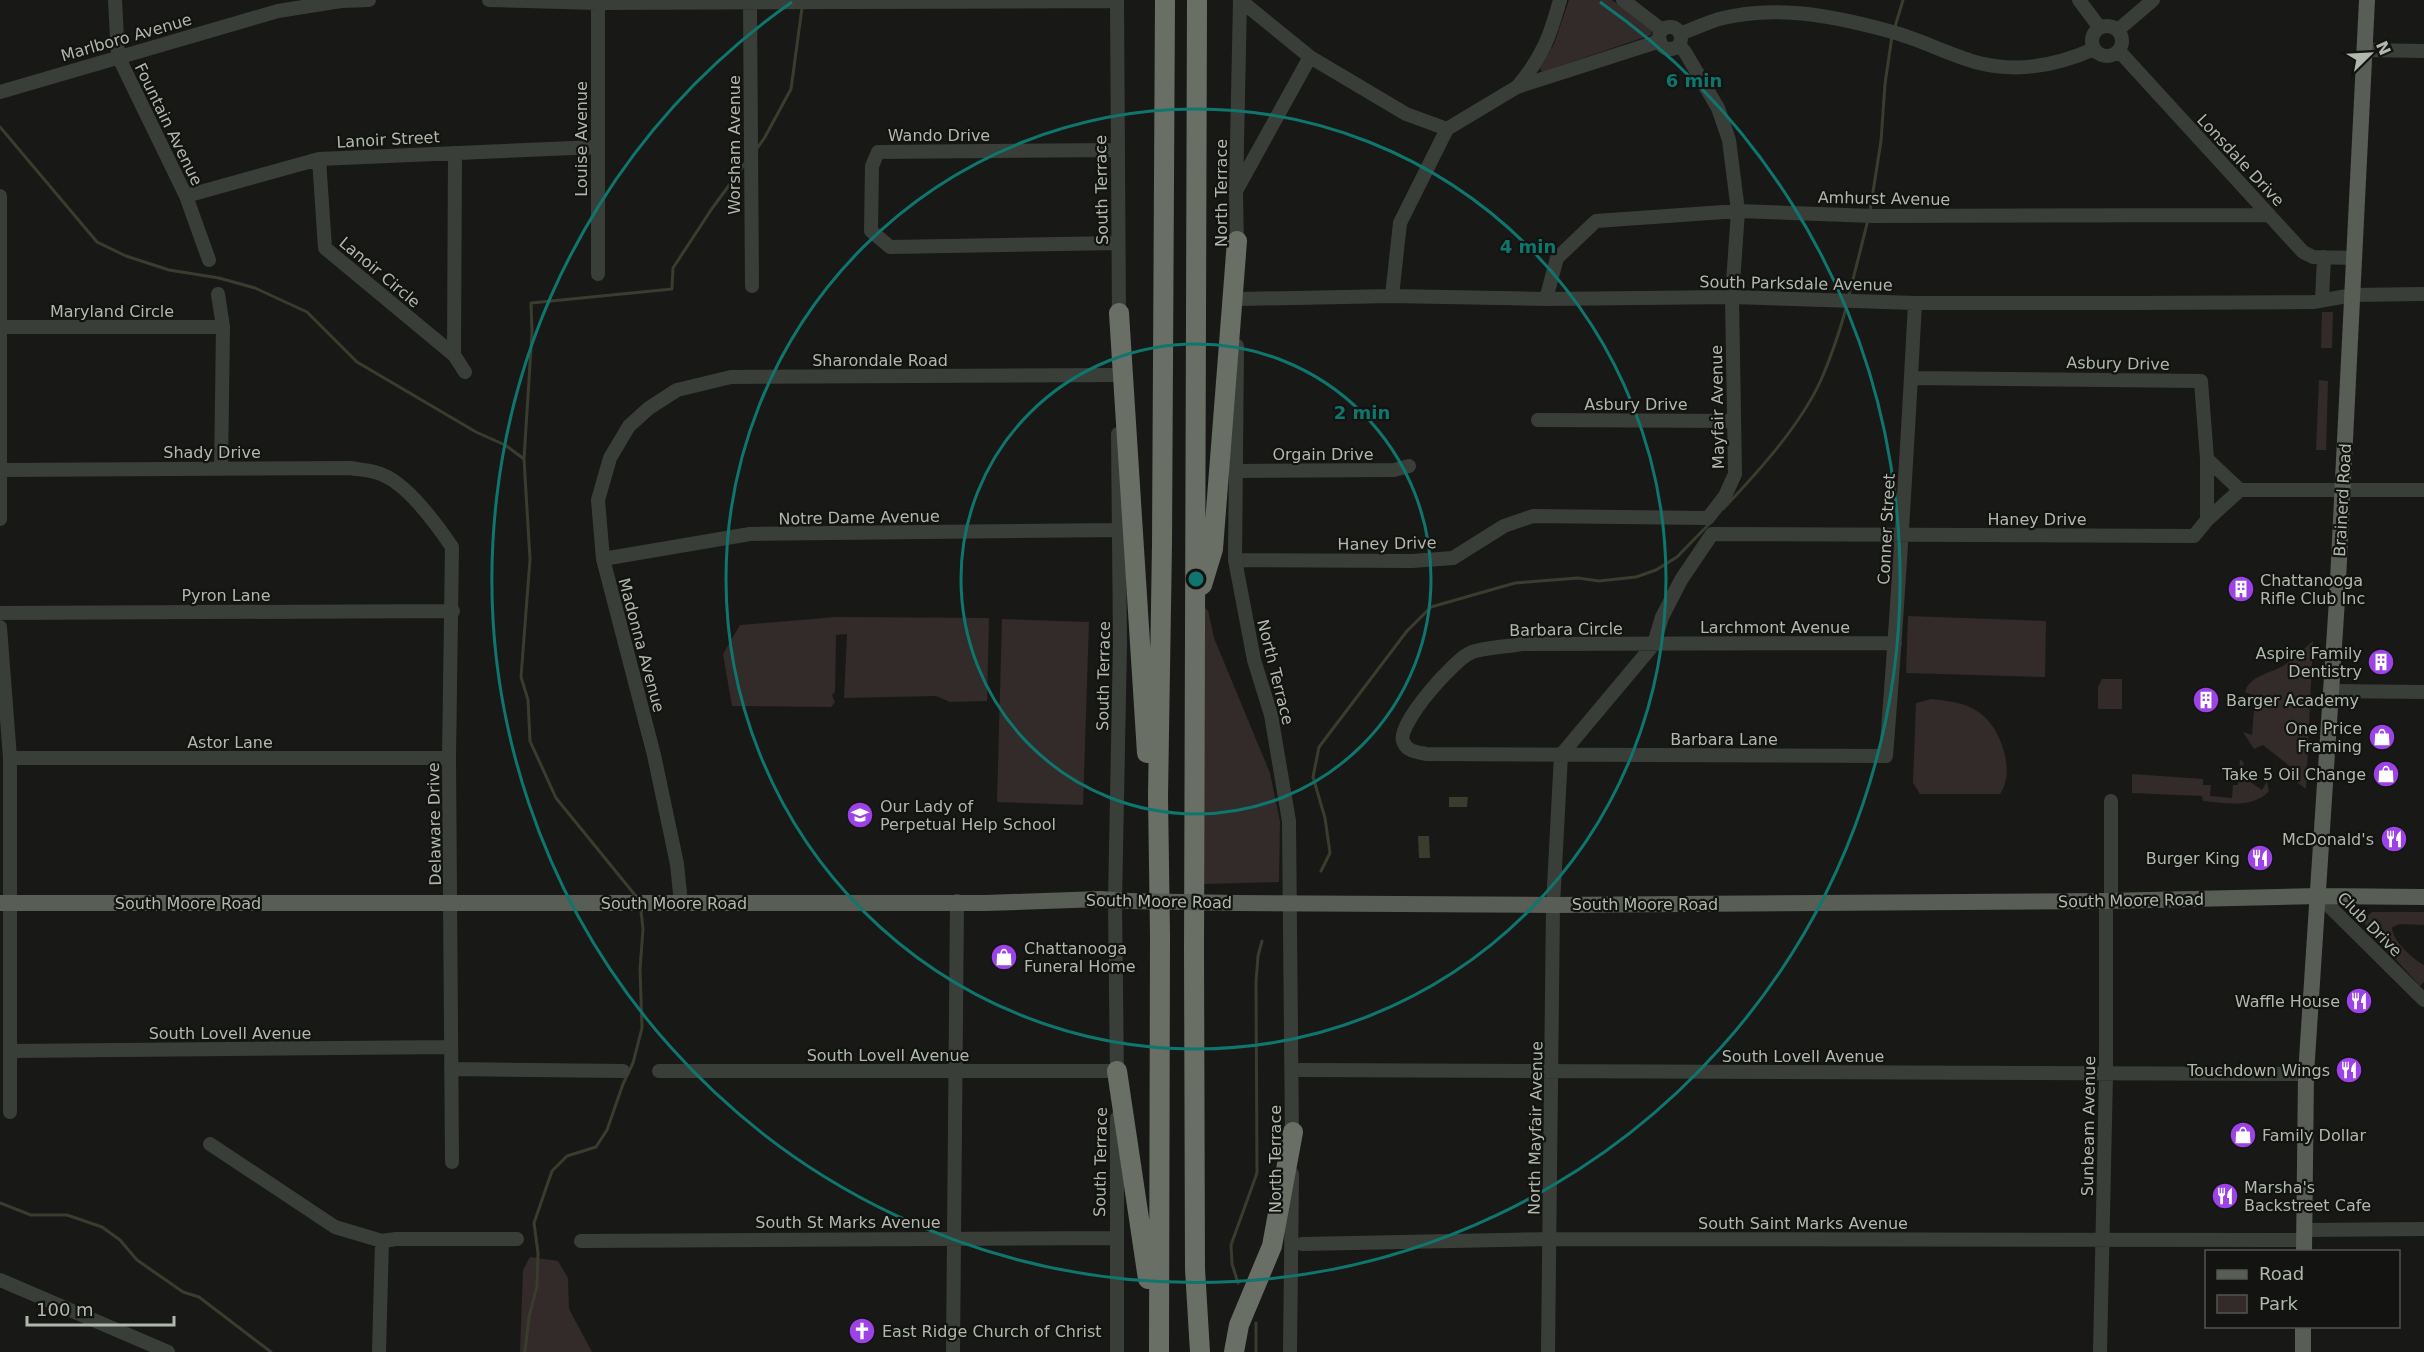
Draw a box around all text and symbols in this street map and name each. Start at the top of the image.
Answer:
street label: Marlboro Avenue [59,10,194,65]
north arrow [2340,24,2400,84]
text: N [2372,38,2395,58]
street label: Fountain Avenue [131,60,206,189]
text: 6 min [1666,70,1722,91]
street label: Worsham Avenue [725,75,744,215]
street label: Louise Avenue [572,81,591,197]
street label: Lonsdale Drive [2193,110,2288,210]
street label: Wando Drive [888,126,990,145]
street label: Lanoir Street [336,127,440,152]
street label: South Terrace [1091,135,1112,245]
street label: North Terrace [1212,139,1231,247]
street label: Amhurst Avenue [1818,188,1950,209]
street label: Lanoir Circle [335,233,424,312]
text: 4 min [1500,236,1556,257]
street label: South Parksdale Avenue [1699,272,1893,295]
street label: Maryland Circle [50,302,174,321]
street label: Mayfair Avenue [1707,345,1728,469]
street label: Sharondale Road [812,351,948,370]
street label: Asbury Drive [2066,353,2170,374]
street label: Asbury Drive [1584,395,1688,414]
text: 2 min [1334,402,1390,423]
street label: Shady Drive [163,443,261,462]
street label: Brainerd Road [2330,443,2355,557]
street label: Orgain Drive [1272,445,1374,464]
street label: Conner Street [1874,473,1899,585]
street label: Notre Dame Avenue [778,507,940,528]
street label: Haney Drive [1987,510,2087,529]
street label: Haney Drive [1337,533,1437,554]
centre of rings [1186,569,1206,589]
place label: Chattanooga Rifle Club Inc [2260,571,2365,608]
building icon: Chattanooga Rifle Club Inc [2226,574,2256,604]
street label: Madonna Avenue [614,576,669,714]
street label: Pyron Lane [181,586,271,605]
street label: North Terrace [1253,617,1298,727]
street label: Larchmont Avenue [1700,618,1850,637]
street label: Barbara Circle [1509,619,1623,640]
street label: South Terrace [1093,621,1114,731]
place label: Aspire Family Dentistry [2255,644,2362,681]
building icon: Aspire Family Dentistry [2366,647,2396,677]
building icon: Barger Academy [2191,685,2221,715]
place label: Barger Academy [2226,691,2359,710]
place label: One Price Framing [2285,719,2362,756]
shop icon: One Price Framing [2367,722,2397,752]
street label: Barbara Lane [1670,730,1778,749]
street label: Astor Lane [187,733,273,752]
shop icon: Take 5 Oil Change [2371,759,2401,789]
street label: Delaware Drive [424,762,445,886]
place label: Take 5 Oil Change [2221,765,2366,784]
place label: Our Lady of Perpetual Help School [880,797,1056,834]
school or university icon: Our Lady of Perpetual Help School [845,800,875,830]
restaurant icon: McDonald's [2379,824,2409,854]
place label: McDonald's [2282,830,2374,849]
restaurant icon: Burger King [2245,843,2275,873]
place label: Burger King [2146,849,2240,868]
street label: Club Drive [2333,888,2406,961]
street label: South Moore Road [2058,890,2204,911]
street label: South Moore Road [1086,891,1232,912]
street label: South Moore Road [115,894,261,913]
street label: South Moore Road [601,894,747,913]
street label: South Moore Road [1572,895,1718,914]
place label: Chattanooga Funeral Home [1024,939,1136,976]
shop icon: Chattanooga Funeral Home [989,942,1019,972]
restaurant icon: Waffle House [2344,986,2374,1016]
place label: Waffle House [2235,992,2340,1011]
street label: South Lovell Avenue [149,1024,311,1043]
street label: North Mayfair Avenue [1524,1041,1547,1215]
street label: South Lovell Avenue [807,1046,969,1065]
street label: South Lovell Avenue [1722,1047,1884,1066]
restaurant icon: Touchdown Wings [2334,1055,2364,1085]
street label: Sunbeam Avenue [2078,1056,2099,1196]
place label: Touchdown Wings [2186,1061,2330,1080]
street label: North Terrace [1266,1105,1285,1213]
street label: South Terrace [1090,1107,1111,1217]
shop icon: Family Dollar [2228,1120,2258,1150]
place label: Family Dollar [2262,1126,2366,1145]
place label: Marsha's Backstreet Cafe [2244,1178,2371,1215]
restaurant icon: Marsha's Backstreet Cafe [2210,1181,2240,1211]
street label: South St Marks Avenue [755,1213,941,1232]
street label: South Saint Marks Avenue [1698,1214,1908,1233]
legend [2205,1250,2400,1328]
text: Road [2259,1263,2304,1284]
scale bar [27,1289,174,1327]
text: Park [2259,1293,2298,1314]
text: 100 m [36,1299,94,1320]
church icon: East Ridge Church of Christ [847,1316,877,1346]
place label: East Ridge Church of Christ [882,1322,1102,1341]

